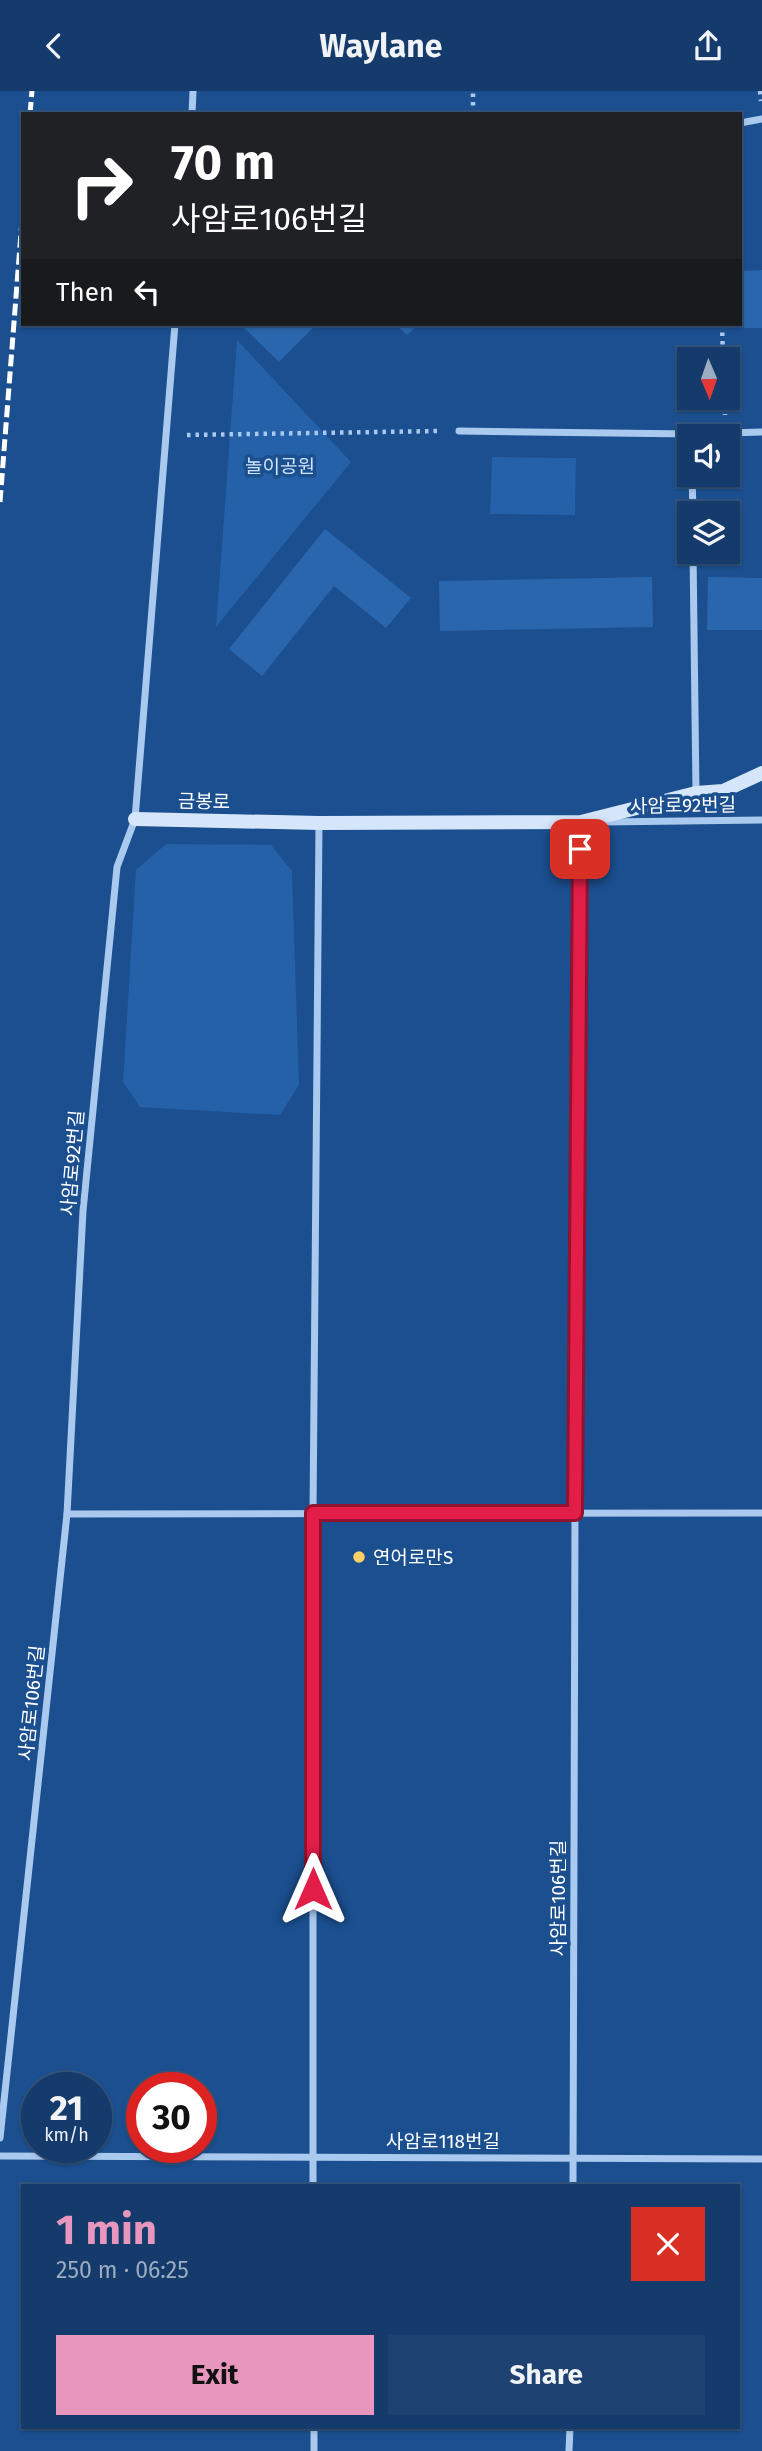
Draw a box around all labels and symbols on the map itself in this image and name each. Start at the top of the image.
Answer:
north arrow [677,347,740,409]
park label: 놀이공원 [245,455,315,478]
street label: 금봉로 [178,790,230,813]
street label: 사암로92번길 [630,793,736,818]
pin [550,819,610,879]
street label: 사암로92번길 [56,1109,89,1217]
place label: 연어로만S [373,1546,453,1569]
marker: 연어로만S [351,1549,367,1565]
street label: 사암로106번길 [14,1644,49,1762]
street label: 사암로106번길 [547,1840,570,1956]
position arrow [276,1852,350,1926]
speed limit sign: 30 [126,2072,217,2163]
street label: 사암로118번길 [386,2130,500,2153]

